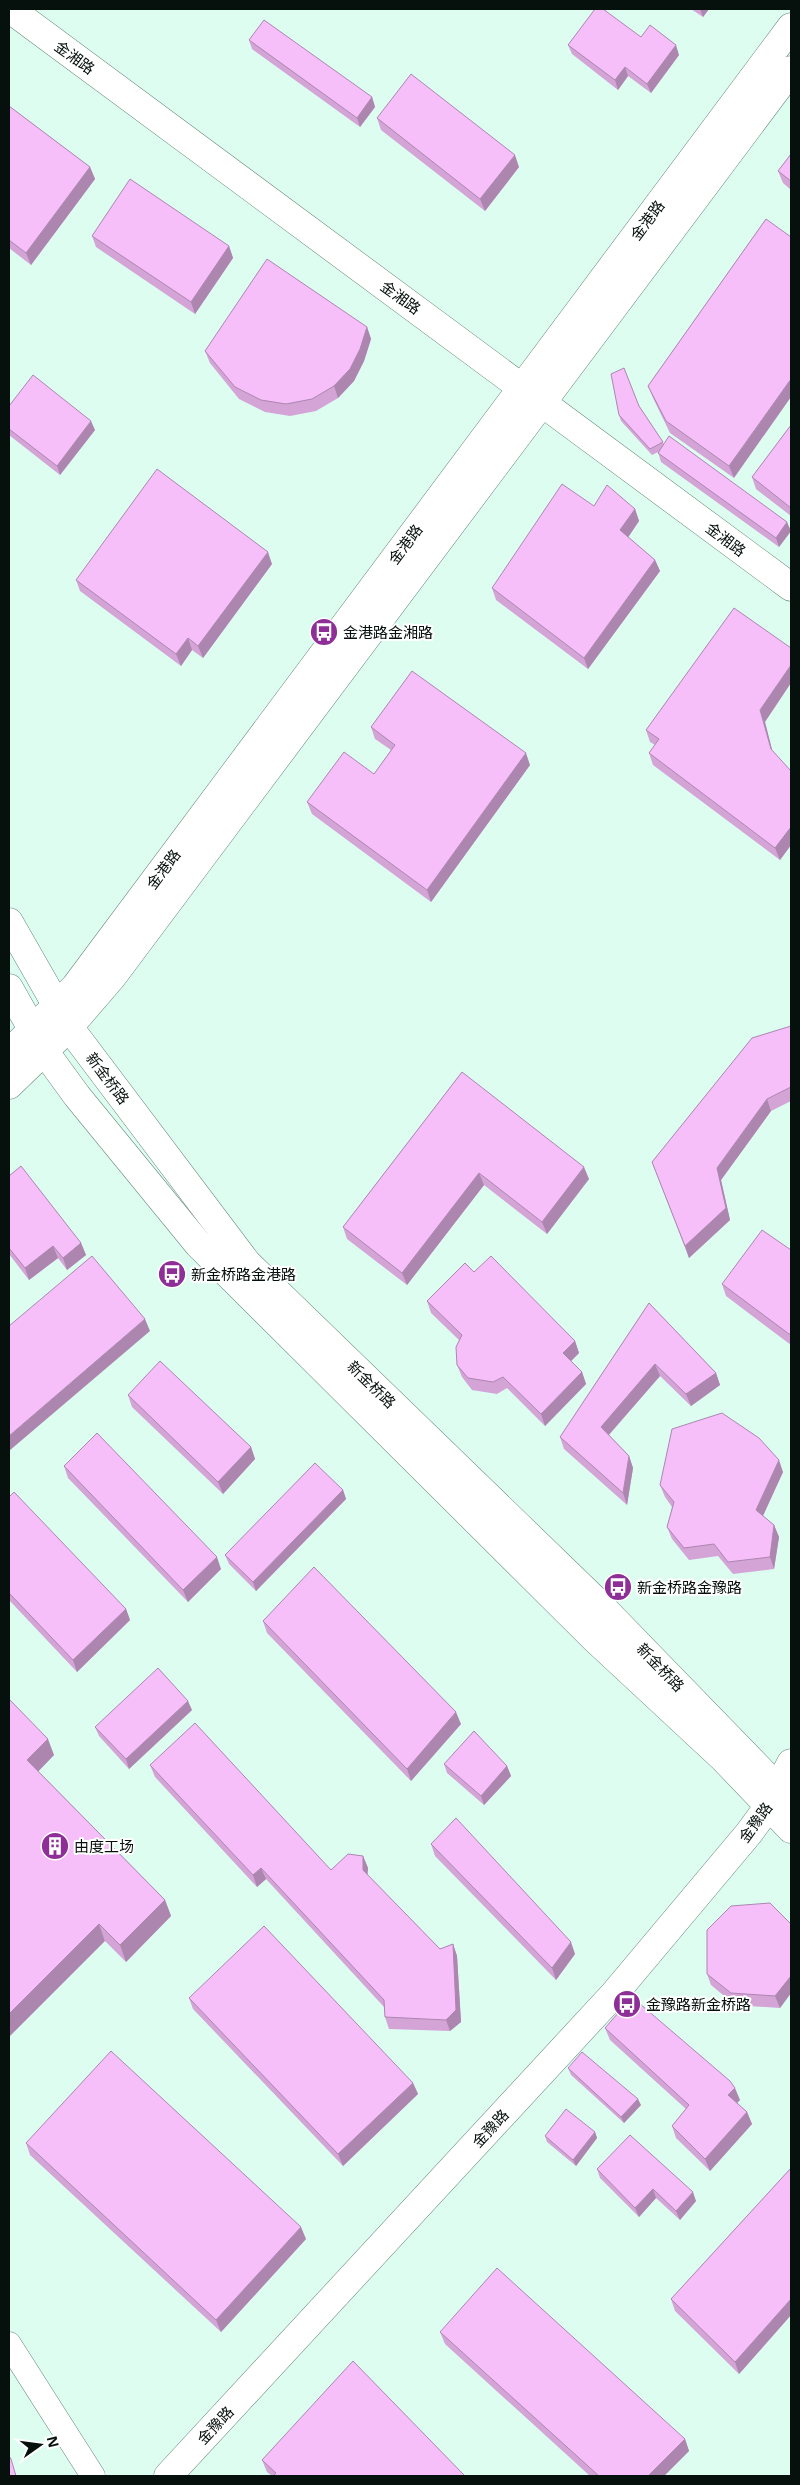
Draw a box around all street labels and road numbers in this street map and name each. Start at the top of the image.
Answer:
street label: 金湘路 [51,36,99,78]
street label: 金港路 [625,196,669,244]
street label: 金湘路 [377,276,425,318]
street label: 金湘路 [702,517,750,561]
street label: 金港路 [383,520,427,568]
street label: 金港路 [141,845,185,893]
street label: 新金桥路 [82,1048,134,1108]
street label: 新金桥路 [343,1356,401,1412]
street label: 新金桥路 [633,1638,689,1696]
street label: 金豫路 [734,1798,776,1846]
street label: 金豫路 [467,2105,513,2151]
street label: 金豫路 [192,2402,238,2448]

